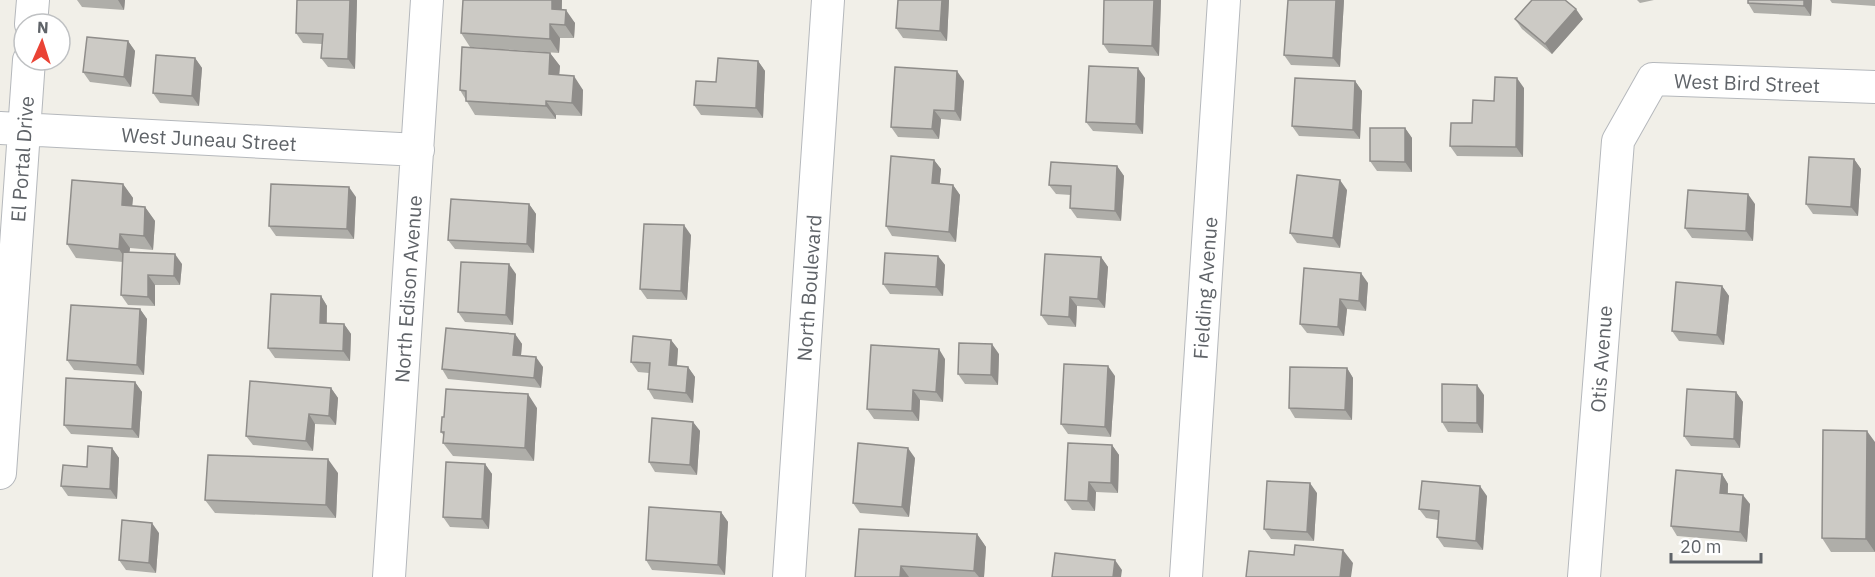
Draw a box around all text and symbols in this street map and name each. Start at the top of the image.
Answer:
north arrow [12,12,72,72]
text: N [36,17,49,37]
street label: West Bird Street [1673,67,1821,99]
street label: El Portal Drive [4,95,40,223]
street label: West Juneau Street [121,121,297,157]
street label: North Edison Avenue [388,194,428,384]
street label: North Boulevard [790,214,828,362]
street label: Fielding Avenue [1187,216,1223,360]
street label: Otis Avenue [1584,304,1618,414]
scale bar [1671,526,1761,564]
text: 20 m [1680,535,1722,558]

